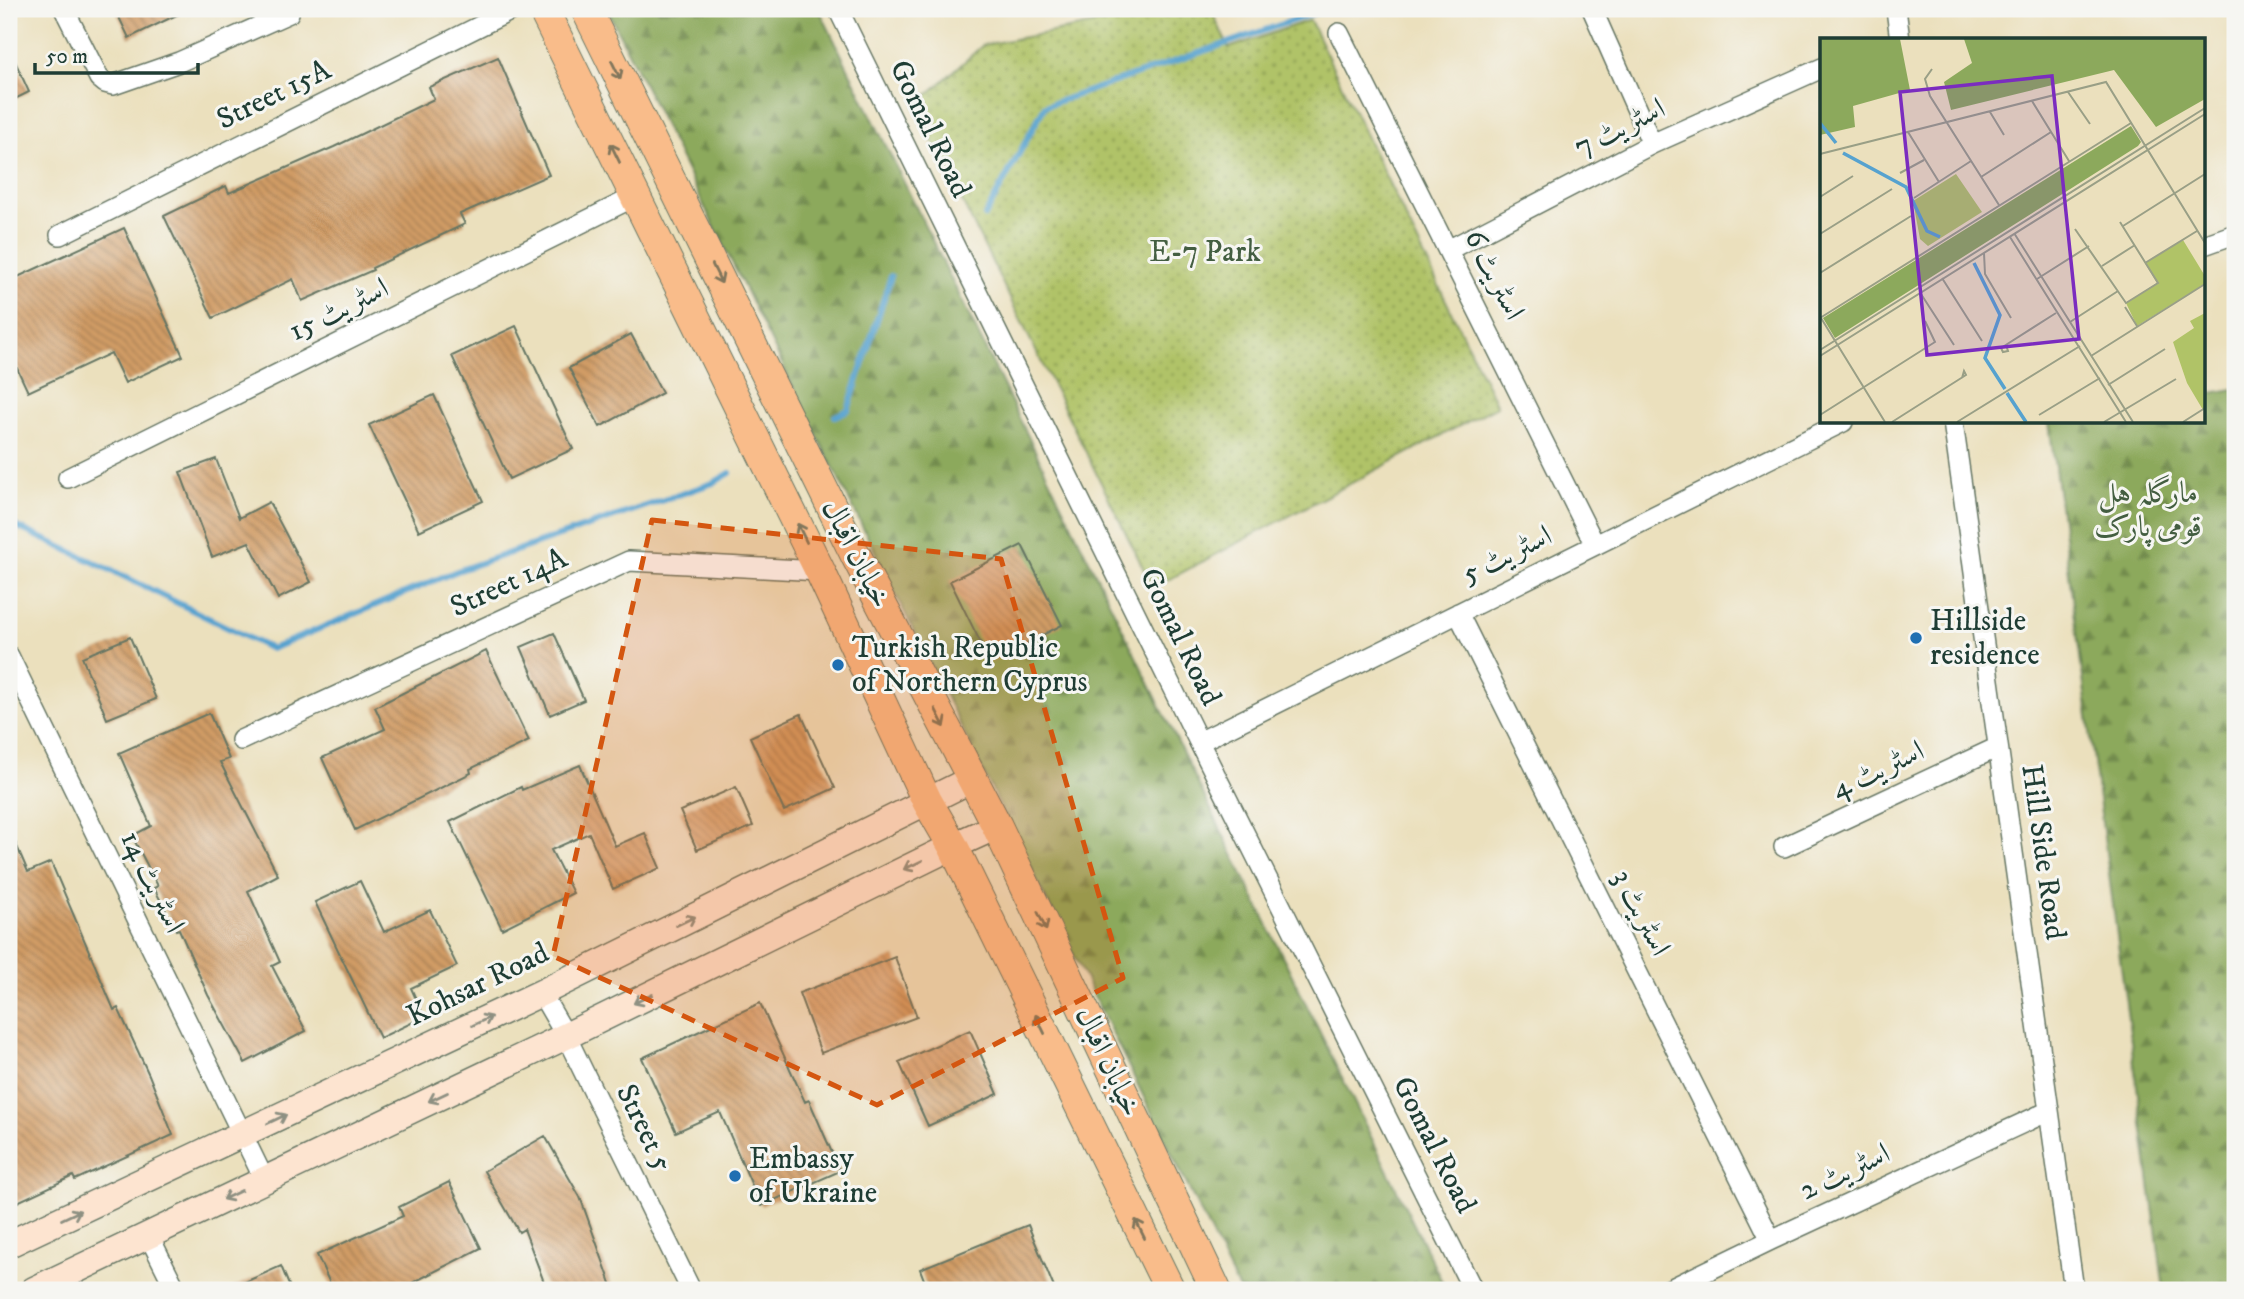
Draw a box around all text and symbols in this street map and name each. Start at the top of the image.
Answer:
scale bar [35,32,198,76]
inset map [1820,38,2206,424]
text: 50 m [46,44,88,70]
street label: Street 15A [211,51,338,138]
street label: Gomal Road [881,54,979,204]
one-way arrow [610,59,624,80]
street label: اسٹریٹ 7 [1568,90,1672,166]
one-way arrow [607,143,621,164]
street label: اسٹریٹ 6 [1456,224,1532,326]
park label: E-7 Park [1149,234,1261,271]
one-way arrow [711,263,725,284]
street label: اسٹریٹ 15 [283,270,395,350]
park label: مارگلہ ہل قومی پارک [2094,474,2202,547]
street label: خیابان اقبال [813,493,899,615]
street label: اسٹریٹ 5 [1456,517,1558,593]
one-way arrow [795,523,808,544]
street label: Street 14A [445,539,574,626]
street label: Gomal Road [1131,562,1229,712]
place label: Hillside residence [1930,603,2040,674]
place label: Turkish Republic of Northern Cyprus [852,630,1088,701]
marker: Hillside residence [1908,630,1924,646]
marker: Turkish Republic of Northern Cyprus [830,657,846,673]
one-way arrow [934,707,948,728]
street label: اسٹریٹ 4 [1826,732,1930,808]
street label: Hill Side Road [2012,762,2074,942]
street label: اسٹریٹ 14 [111,825,193,939]
one-way arrow [903,859,924,873]
street label: اسٹریٹ 3 [1604,864,1678,962]
one-way arrow [1036,911,1049,932]
one-way arrow [675,913,696,927]
street label: Kohsar Road [401,935,555,1035]
one-way arrow [633,992,654,1006]
street label: خیابان اقبال [1066,1001,1150,1123]
one-way arrow [471,1013,492,1027]
one-way arrow [1033,1014,1046,1035]
street label: Gomal Road [1384,1070,1484,1220]
street label: Street 5 [607,1078,681,1178]
one-way arrow [428,1091,449,1104]
one-way arrow [266,1112,287,1125]
street label: اسٹریٹ 2 [1794,1135,1896,1209]
place label: Embassy of Ukraine [749,1141,877,1212]
marker: Embassy of Ukraine [727,1168,743,1184]
one-way arrow [222,1188,243,1202]
one-way arrow [60,1208,81,1221]
one-way arrow [1132,1219,1146,1240]

